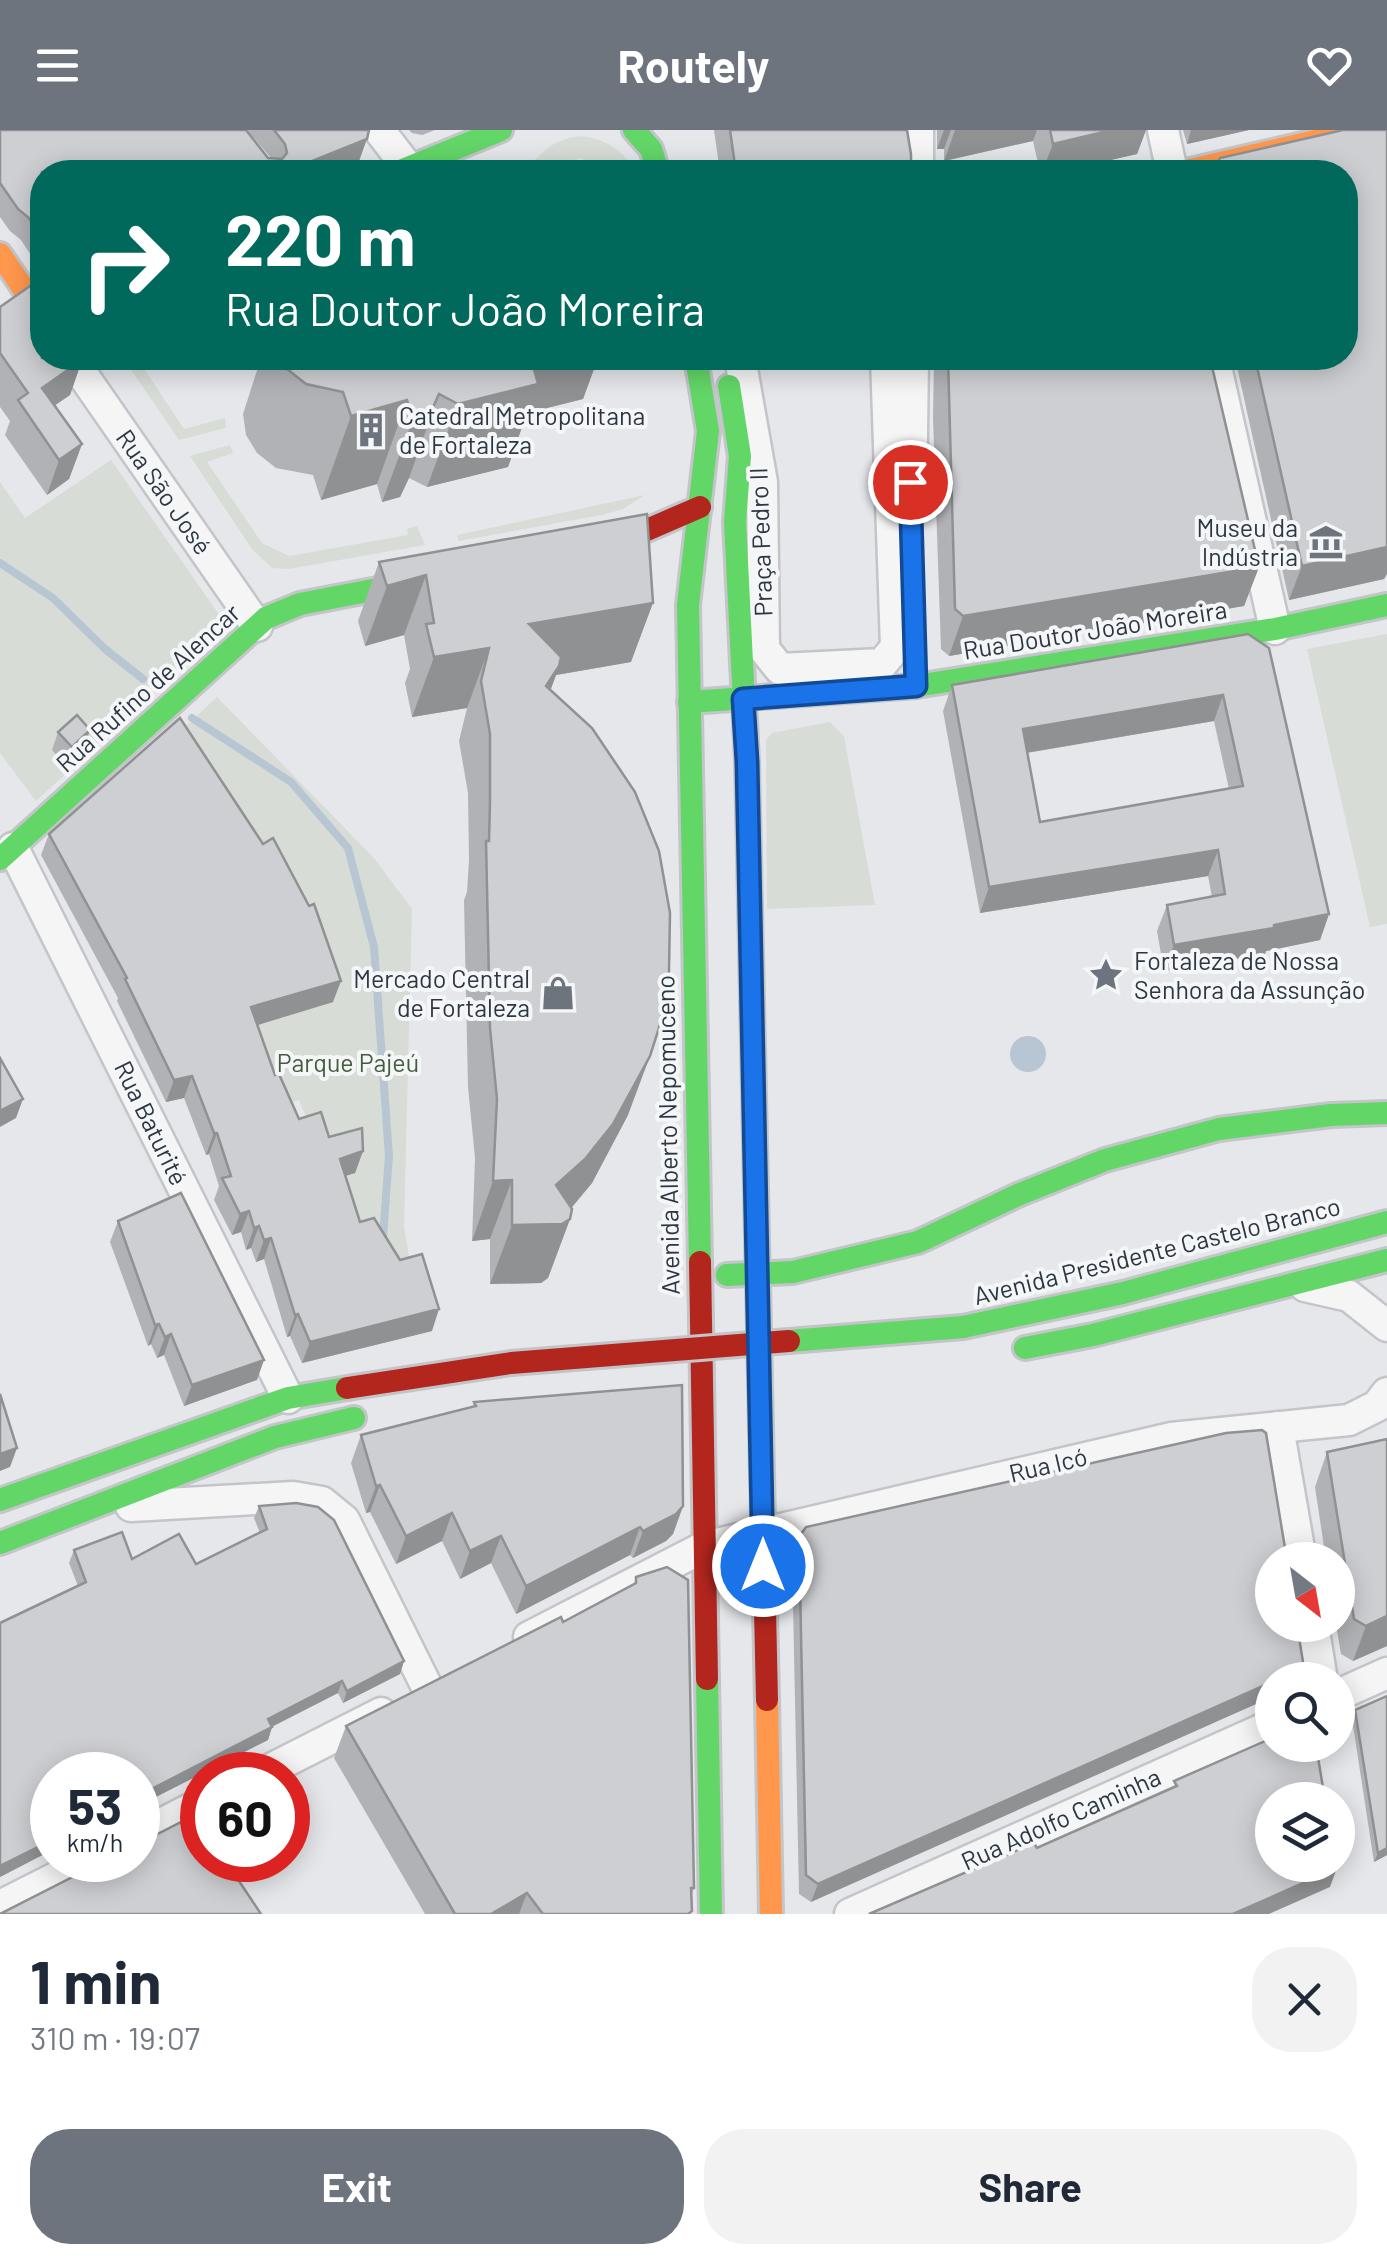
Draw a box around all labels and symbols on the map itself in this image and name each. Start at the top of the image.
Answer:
place label: Catedral Metropolitana de Fortaleza [399,400,645,459]
building icon: Catedral Metropolitana de Fortaleza [352,411,390,449]
street label: Rua São José [111,423,219,560]
pin [868,440,953,525]
street label: Praça Pedro II [742,467,778,617]
place label: Museu da Indústria [1197,512,1298,571]
museum icon: Museu da Indústria [1307,523,1345,561]
street label: Rua Doutor João Moreira [961,593,1229,665]
street label: Rua Rufino de Alencar [49,597,245,778]
place label: Fortaleza de Nossa Senhora da Assunção [1134,945,1365,1004]
place icon: Fortaleza de Nossa Senhora da Assunção [1087,956,1125,994]
place label: Mercado Central de Fortaleza [353,963,530,1022]
shop icon: Mercado Central de Fortaleza [539,974,577,1012]
street label: Avenida Alberto Nepomuceno [649,975,685,1295]
park label: Parque Pajeú [277,1047,419,1077]
street label: Rua Baturité [109,1055,195,1190]
street label: Avenida Presidente Castelo Branco [970,1190,1343,1310]
street label: Rua Icó [1006,1440,1090,1488]
position arrow [711,1514,815,1618]
north arrow [1255,1542,1355,1642]
speed limit sign: 60 [180,1752,310,1882]
street label: Rua Adolfo Caminha [956,1761,1165,1876]

